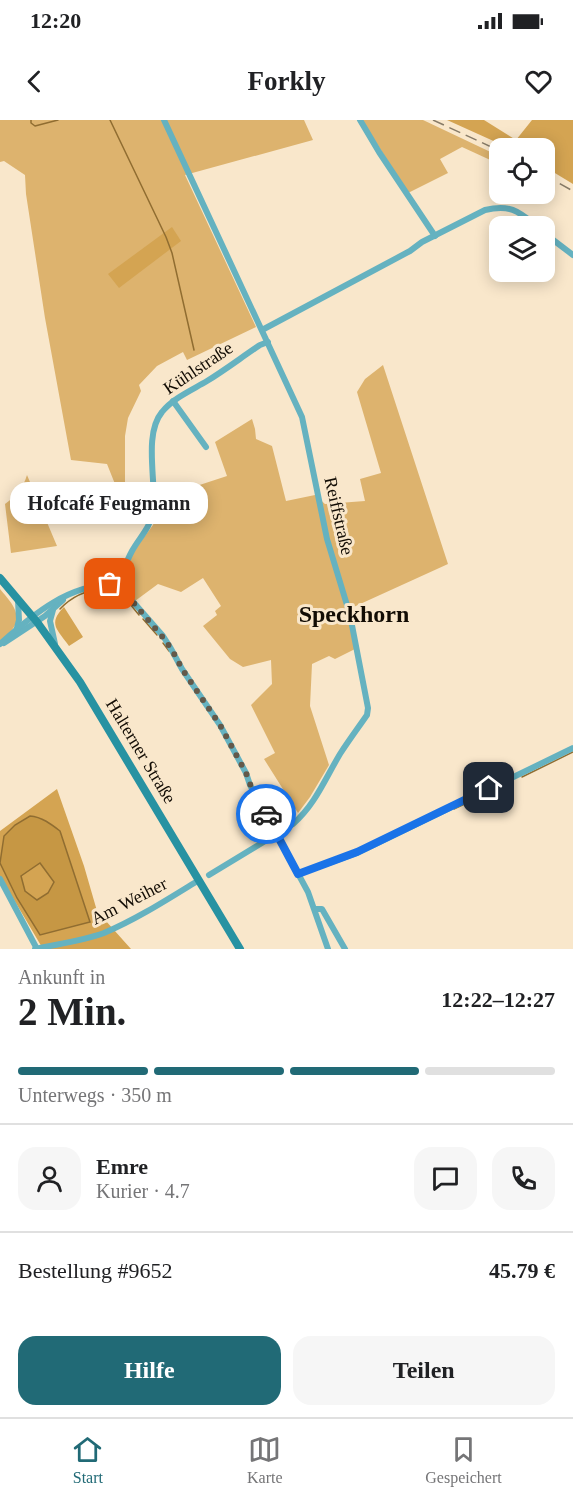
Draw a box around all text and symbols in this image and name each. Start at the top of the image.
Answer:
text: 12:20 [30,8,81,33]
icon: back [18,65,51,98]
icon: heart [522,65,555,98]
text: Forkly [248,66,326,96]
map controls [489,138,555,282]
button: locate [489,138,555,204]
button: layers [489,216,555,282]
street label: Kühlstraße [160,338,236,398]
street label: Reiffstraße [320,475,358,557]
callout: Hofcafé Feugmann [11,482,209,524]
text: Hofcafé Feugmann [28,492,190,514]
pin [84,558,135,609]
icon: bag [93,567,126,600]
district label: Speckhorn [299,601,409,627]
street label: Halterner Straße [102,695,180,807]
pin [463,762,514,813]
icon: home [472,771,505,804]
courier [236,784,296,844]
icon: car [250,798,283,831]
street label: Am Weiher [88,873,170,929]
text: Ankunft in [18,966,105,988]
text: 12:22–12:27 [441,987,555,1012]
text: 2 Min. [18,990,126,1033]
text: Unterwegs · 350 m [18,1084,172,1106]
button: person [18,1147,81,1210]
button: chat [414,1147,477,1210]
button: phone [492,1147,555,1210]
text: Emre [96,1154,148,1179]
text: Kurier · 4.7 [96,1180,190,1202]
text: Bestellung #9652 [18,1258,173,1283]
text: 45.79 € [489,1258,555,1283]
button: Hilfe [18,1336,281,1405]
button: Teilen [293,1336,555,1405]
tab: Start [71,1433,104,1487]
tab: Karte [247,1433,283,1487]
tab: Gespeichert [425,1433,502,1487]

